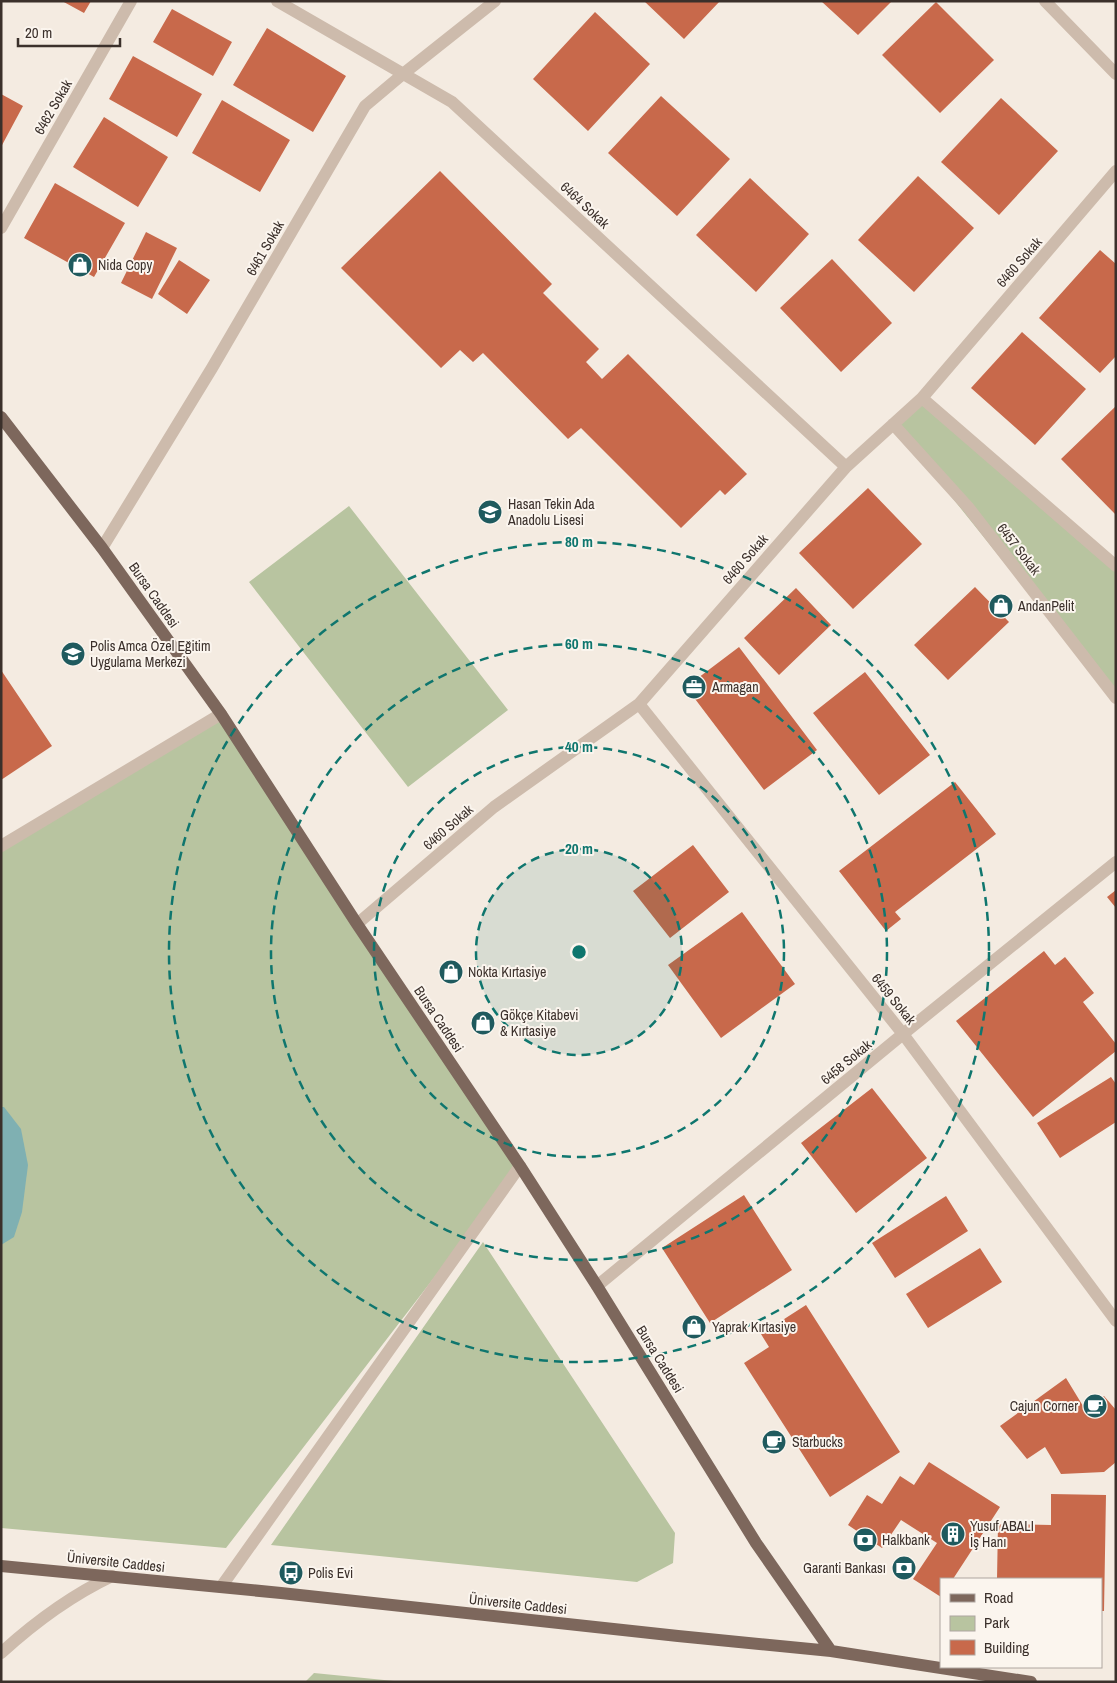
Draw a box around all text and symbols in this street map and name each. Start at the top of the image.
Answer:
scale bar [18,15,120,47]
text: 20 m [25,22,52,43]
street label: 6462 Sokak [30,76,76,138]
street label: 6464 Sokak [557,178,613,232]
street label: 6461 Sokak [242,217,288,279]
street label: 6460 Sokak [992,233,1046,291]
shop icon: Nida Copy [67,252,93,278]
place label: Nida Copy [98,256,152,274]
place label: Hasan Tekin Ada Anadolu Lisesi [507,495,595,529]
school or university icon: Hasan Tekin Ada Anadolu Lisesi [477,499,503,525]
street label: 6457 Sokak [993,520,1045,579]
street label: 6460 Sokak [718,530,772,588]
text: 80 m [565,531,593,552]
street label: Bursa Caddesi [125,559,183,631]
shop icon: AndanPelit [988,593,1014,619]
place label: AndanPelit [1017,597,1074,615]
text: 60 m [565,633,593,654]
place label: Polis Amca Özel Eğitim Uygulama Merkezi [90,637,211,671]
school or university icon: Polis Amca Özel Eğitim Uygulama Merkezi [60,641,86,667]
office icon: Armagan [681,674,707,700]
place label: Armagan [711,678,759,696]
text: 40 m [565,736,593,757]
street label: 6460 Sokak [419,800,477,854]
text: 20 m [565,838,593,859]
centre of rings [570,943,588,961]
shop icon: Nokta Kırtasiye [438,959,464,985]
place label: Nokta Kırtasiye [468,963,546,981]
street label: 6459 Sokak [868,970,920,1028]
street label: Bursa Caddesi [410,982,468,1056]
place label: Gökçe Kitabevi & Kırtasiye [500,1006,579,1040]
shop icon: Gökçe Kitabevi & Kırtasiye [470,1010,496,1036]
street label: 6458 Sokak [817,1035,875,1088]
shop icon: Yaprak Kırtasiye [681,1314,707,1340]
place label: Yaprak Kırtasiye [712,1318,796,1336]
street label: Bursa Caddesi [632,1322,688,1396]
cafe icon: Cajun Corner [1082,1393,1108,1419]
place label: Cajun Corner [1010,1397,1078,1415]
cafe icon: Starbucks [761,1429,787,1455]
place label: Starbucks [792,1433,843,1451]
place label: Yusuf ABALI İş Hanı [970,1517,1034,1551]
building icon: Yusuf ABALI İş Hanı [940,1521,966,1547]
bank icon: Halkbank [852,1527,878,1553]
place label: Halkbank [882,1531,930,1549]
street label: Üniversite Caddesi [66,1548,166,1576]
bank icon: Garanti Bankası [891,1555,917,1581]
place label: Garanti Bankası [803,1559,886,1577]
bus stop icon: Polis Evi [278,1560,304,1586]
place label: Polis Evi [308,1564,353,1582]
legend [940,1578,1102,1668]
text: Road [984,1587,1013,1608]
street label: Üniversite Caddesi [468,1590,568,1618]
text: Park [984,1612,1010,1633]
text: Building [984,1637,1029,1658]

